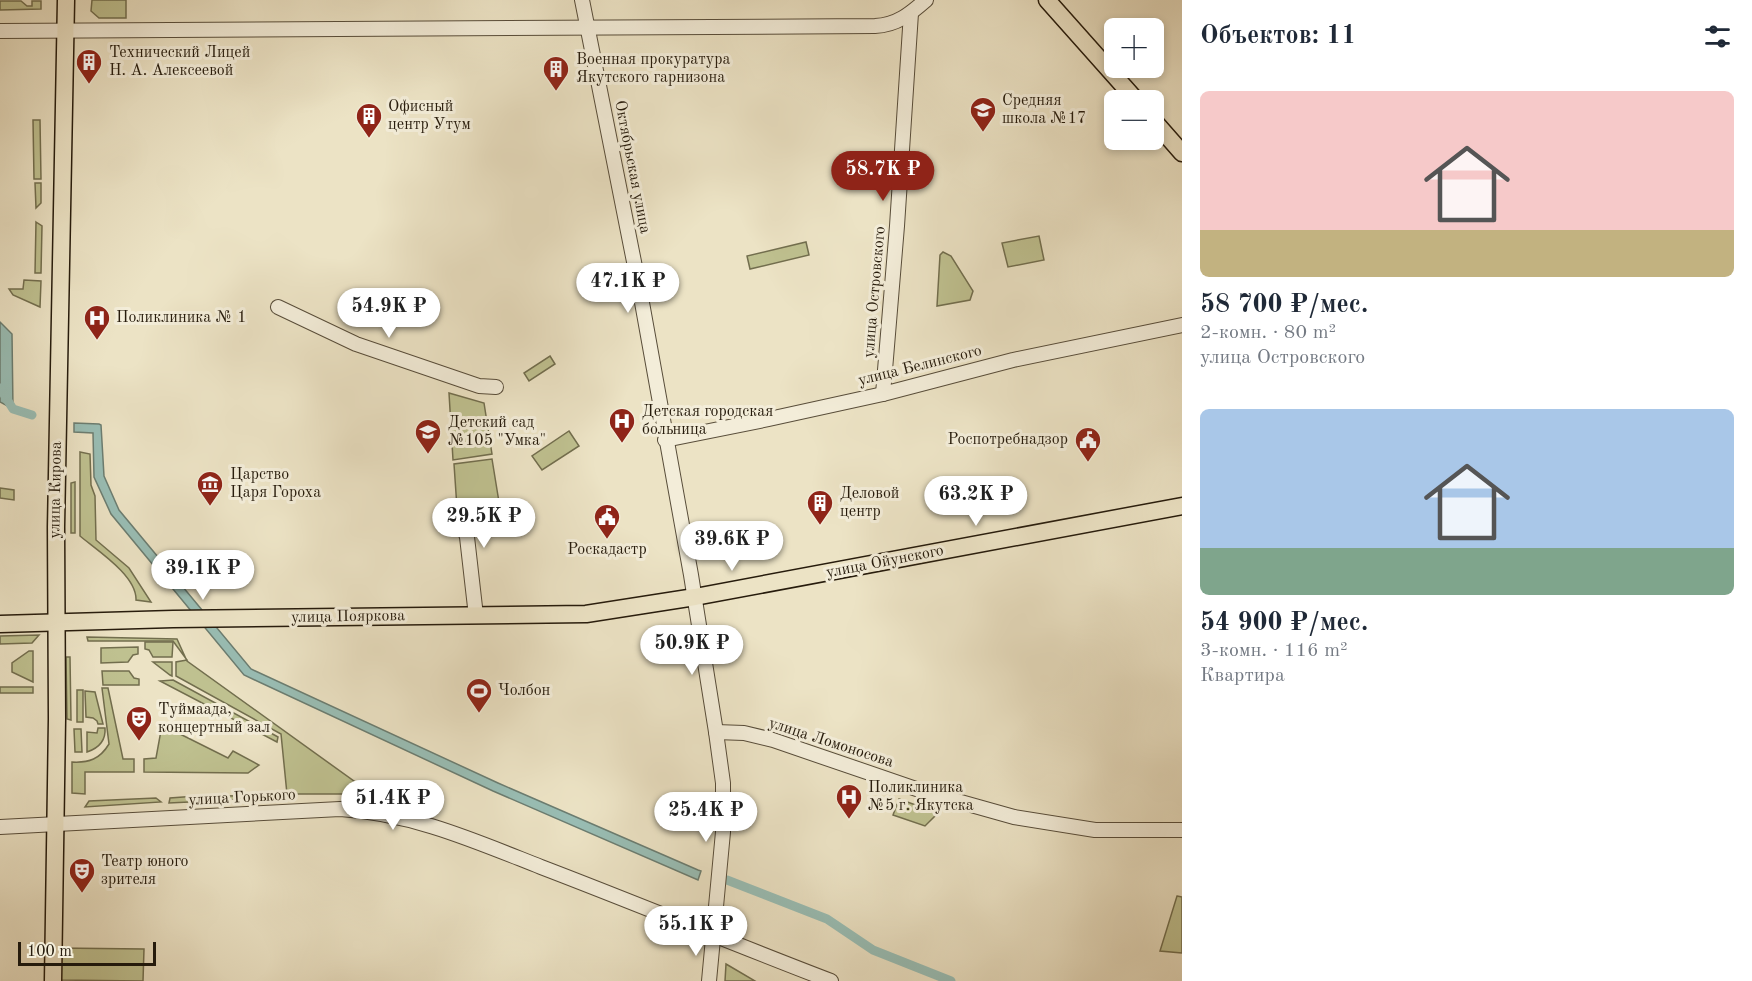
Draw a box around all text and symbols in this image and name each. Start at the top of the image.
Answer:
map controls [1104,18,1164,150]
button: + [1104,18,1164,78]
icon: filters [1701,20,1734,53]
text: Объектов: 11 [1200,23,1356,49]
place label: Технический Лицей Н. А. Алексеевой [109,45,250,79]
building icon: Технический Лицей Н. А. Алексеевой [74,47,104,85]
place label: Военная прокуратура Якутского гарнизона [576,52,731,86]
building icon: Военная прокуратура Якутского гарнизона [541,54,571,92]
button: − [1104,90,1164,150]
place label: Средняя школа №17 [1002,93,1086,127]
school or university icon: Средняя школа №17 [968,95,998,133]
place label: Офисный центр Утум [388,99,471,133]
street label: Октябрьская улица [611,99,653,235]
building icon: Офисный центр Утум [354,101,384,139]
icon: home [1413,130,1521,238]
pin: 58.7K ₽ [828,151,938,202]
text: 58.7K ₽ [845,160,921,180]
street label: улица Островского [861,225,889,358]
pin: 47.1K ₽ [573,263,683,314]
text: 47.1K ₽ [590,272,666,292]
pin: 54.9K ₽ [334,288,444,339]
text: 58 700 ₽/мес. [1200,292,1368,318]
text: 54.9K ₽ [351,297,427,317]
hospital icon: Поликлиника № 1 [82,303,112,341]
place label: Поликлиника № 1 [116,310,247,326]
text: 2-комн. · 80 m² [1200,323,1336,343]
street label: улица Белинского [857,343,983,389]
text: улица Островского [1200,348,1365,368]
place label: Детская городская больница [642,404,773,438]
hospital icon: Детская городская больница [607,406,637,444]
place label: Детский сад №105 "Умка" [448,415,546,449]
school or university icon: Детский сад №105 "Умка" [413,417,443,455]
public building icon: Роспотребнадзор [1073,425,1103,463]
place label: Роспотребнадзор [948,432,1068,448]
street label: улица Кирова [47,441,65,539]
icon: home [1413,448,1521,556]
place label: Царство Царя Гороха [230,467,321,501]
museum icon: Царство Царя Гороха [195,469,225,507]
pin: 63.2K ₽ [921,476,1031,527]
text: 63.2K ₽ [938,485,1014,505]
place label: Деловой центр [840,486,899,520]
building icon: Деловой центр [805,488,835,526]
pin: 29.5K ₽ [429,498,539,549]
public building icon: Роскадастр [592,502,622,540]
text: 29.5K ₽ [446,507,522,527]
pin: 39.6K ₽ [677,521,787,572]
text: 39.6K ₽ [694,530,770,550]
place label: Роскадастр [567,542,647,558]
street label: улица Ойунского [825,543,945,581]
pin: 39.1K ₽ [148,550,258,601]
text: 39.1K ₽ [165,559,241,579]
street label: улица Пояркова [291,608,405,626]
text: 54 900 ₽/мес. [1200,610,1368,636]
pin: 50.9K ₽ [637,625,747,676]
text: 50.9K ₽ [654,634,730,654]
text: 3-комн. · 116 m² [1200,641,1348,661]
text: Квартира [1200,666,1285,686]
sports icon: Чолбон [464,676,494,714]
place label: Чолбон [498,683,551,699]
place label: Туймаада, концертный зал [158,702,270,736]
theatre icon: Туймаада, концертный зал [124,704,154,742]
street label: улица Ломоносова [767,715,895,771]
pin: 51.4K ₽ [338,780,448,831]
place label: Поликлиника №5 г. Якутска [868,780,974,814]
hospital icon: Поликлиника №5 г. Якутска [834,782,864,820]
street label: улица Горького [188,787,296,809]
text: 51.4K ₽ [355,789,431,809]
pin: 25.4K ₽ [651,792,761,843]
text: 25.4K ₽ [668,801,744,821]
place label: Театр юного зрителя [101,854,188,888]
theatre icon: Театр юного зрителя [67,856,97,894]
pin: 55.1K ₽ [641,906,751,957]
text: 55.1K ₽ [658,915,734,935]
scale bar [18,939,156,966]
text: 100 m [27,944,72,960]

